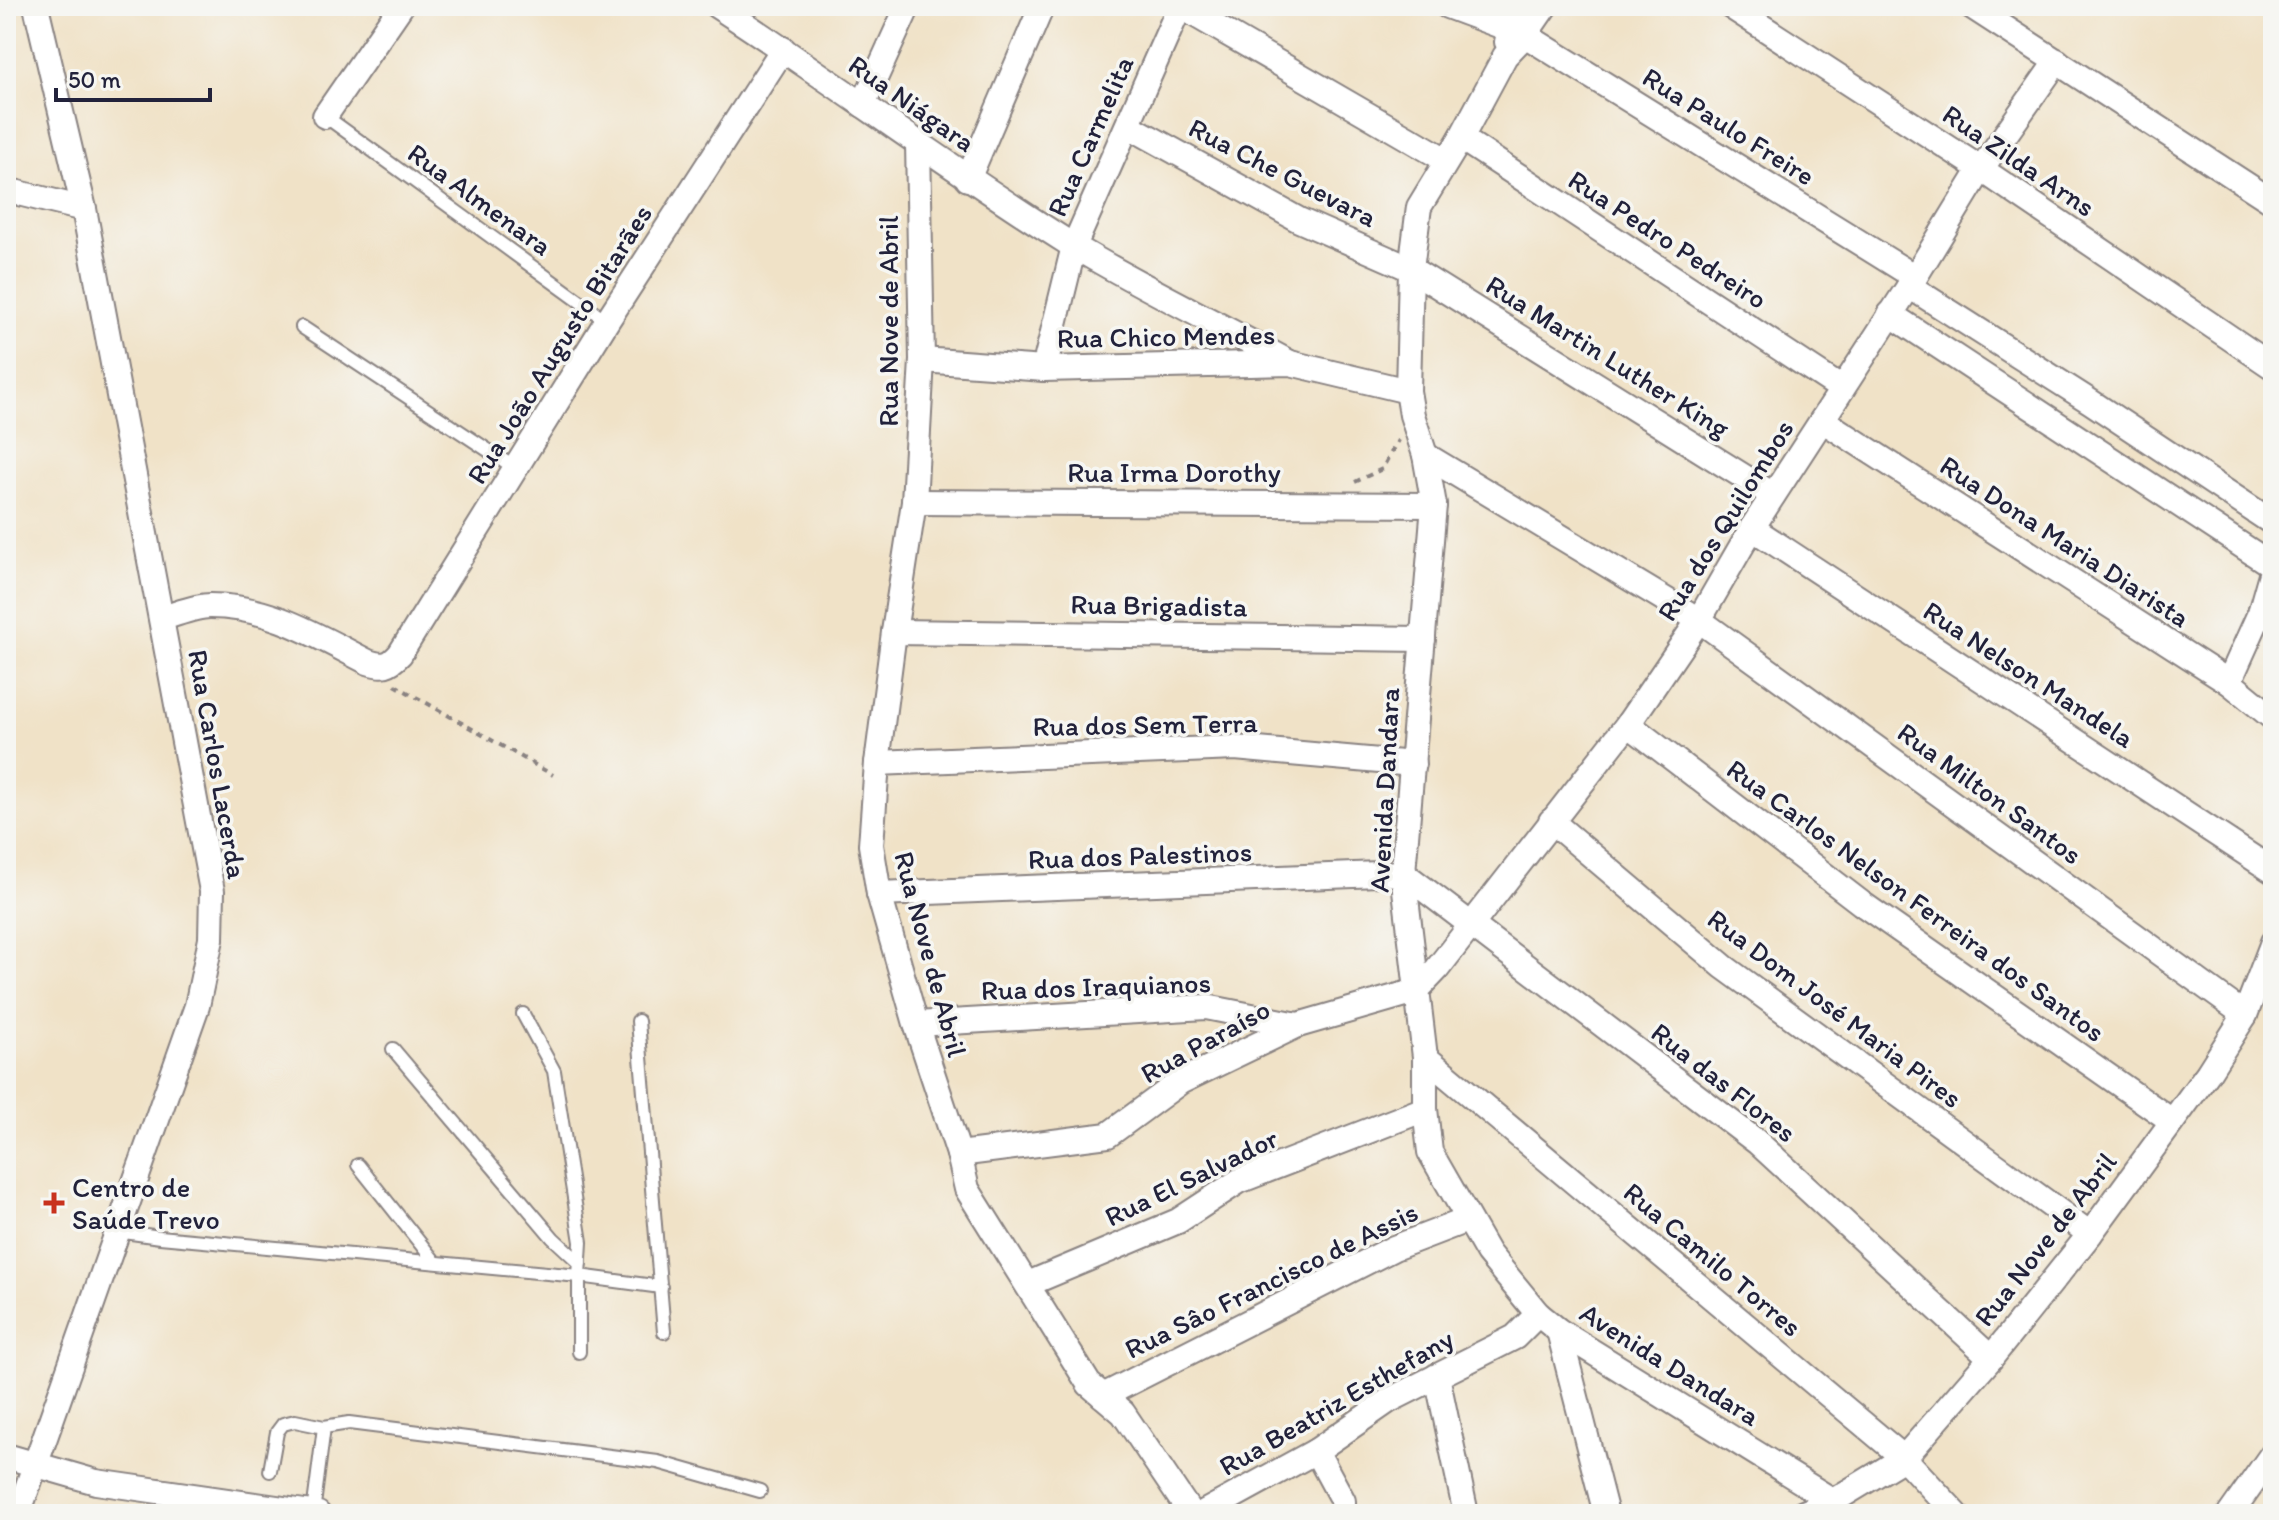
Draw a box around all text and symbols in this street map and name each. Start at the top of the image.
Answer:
street label: Rua Niágara [842,47,982,159]
street label: Rua Carmelita [1039,50,1141,222]
scale bar [56,52,210,102]
street label: Rua Paulo Freire [1637,59,1821,193]
text: 50 m [68,65,121,94]
street label: Rua Zilda Arns [1936,97,2102,223]
street label: Rua Che Guevara [1183,110,1383,234]
street label: Rua Almenara [401,135,559,263]
street label: Rua Pedro Pedreiro [1562,162,1774,316]
street label: Rua João Augusto Bitarães [459,198,659,490]
street label: Rua Nove de Abril [871,215,905,427]
street label: Rua Martin Luther King [1480,267,1737,445]
street label: Rua Chico Mendes [1056,317,1276,355]
street label: Rua dos Quilombos [1649,413,1801,627]
street label: Rua Dona Maria Diarista [1934,448,2196,635]
street label: Rua Irma Dorothy [1067,455,1281,489]
street label: Rua Brigadista [1070,586,1248,624]
street label: Rua Nelson Mandela [1917,593,2141,755]
street label: Rua Carlos Lacerda [181,647,255,882]
street label: Avenida Dandara [1362,686,1406,893]
street label: Rua dos Sem Terra [1032,705,1258,743]
street label: Rua Milton Santos [1891,715,2089,871]
street label: Rua Carlos Nelson Ferreira dos Santos [1720,751,2112,1049]
street label: Rua dos Palestinos [1027,834,1253,876]
street label: Rua Nove de Abril [887,847,975,1061]
street label: Rua Dom José Maria Pires [1701,901,1969,1115]
street label: Rua dos Iraquianos [980,965,1212,1007]
street label: Rua Paraíso [1134,992,1276,1090]
street label: Rua das Flores [1645,1015,1803,1149]
street label: Rua El Salvador [1099,1120,1283,1234]
street label: Rua Nove de Abril [1966,1145,2124,1333]
place label: Centro de Saúde Trevo [72,1170,220,1236]
street label: Rua Camilo Torres [1617,1175,1809,1343]
marker: Centro de Saúde Trevo [43,1192,65,1214]
street label: Rua Sâo Francisco de Assis [1119,1194,1423,1366]
street label: Avenida Dandara [1574,1295,1766,1433]
street label: Rua Beatriz Esthefany [1213,1321,1459,1483]

